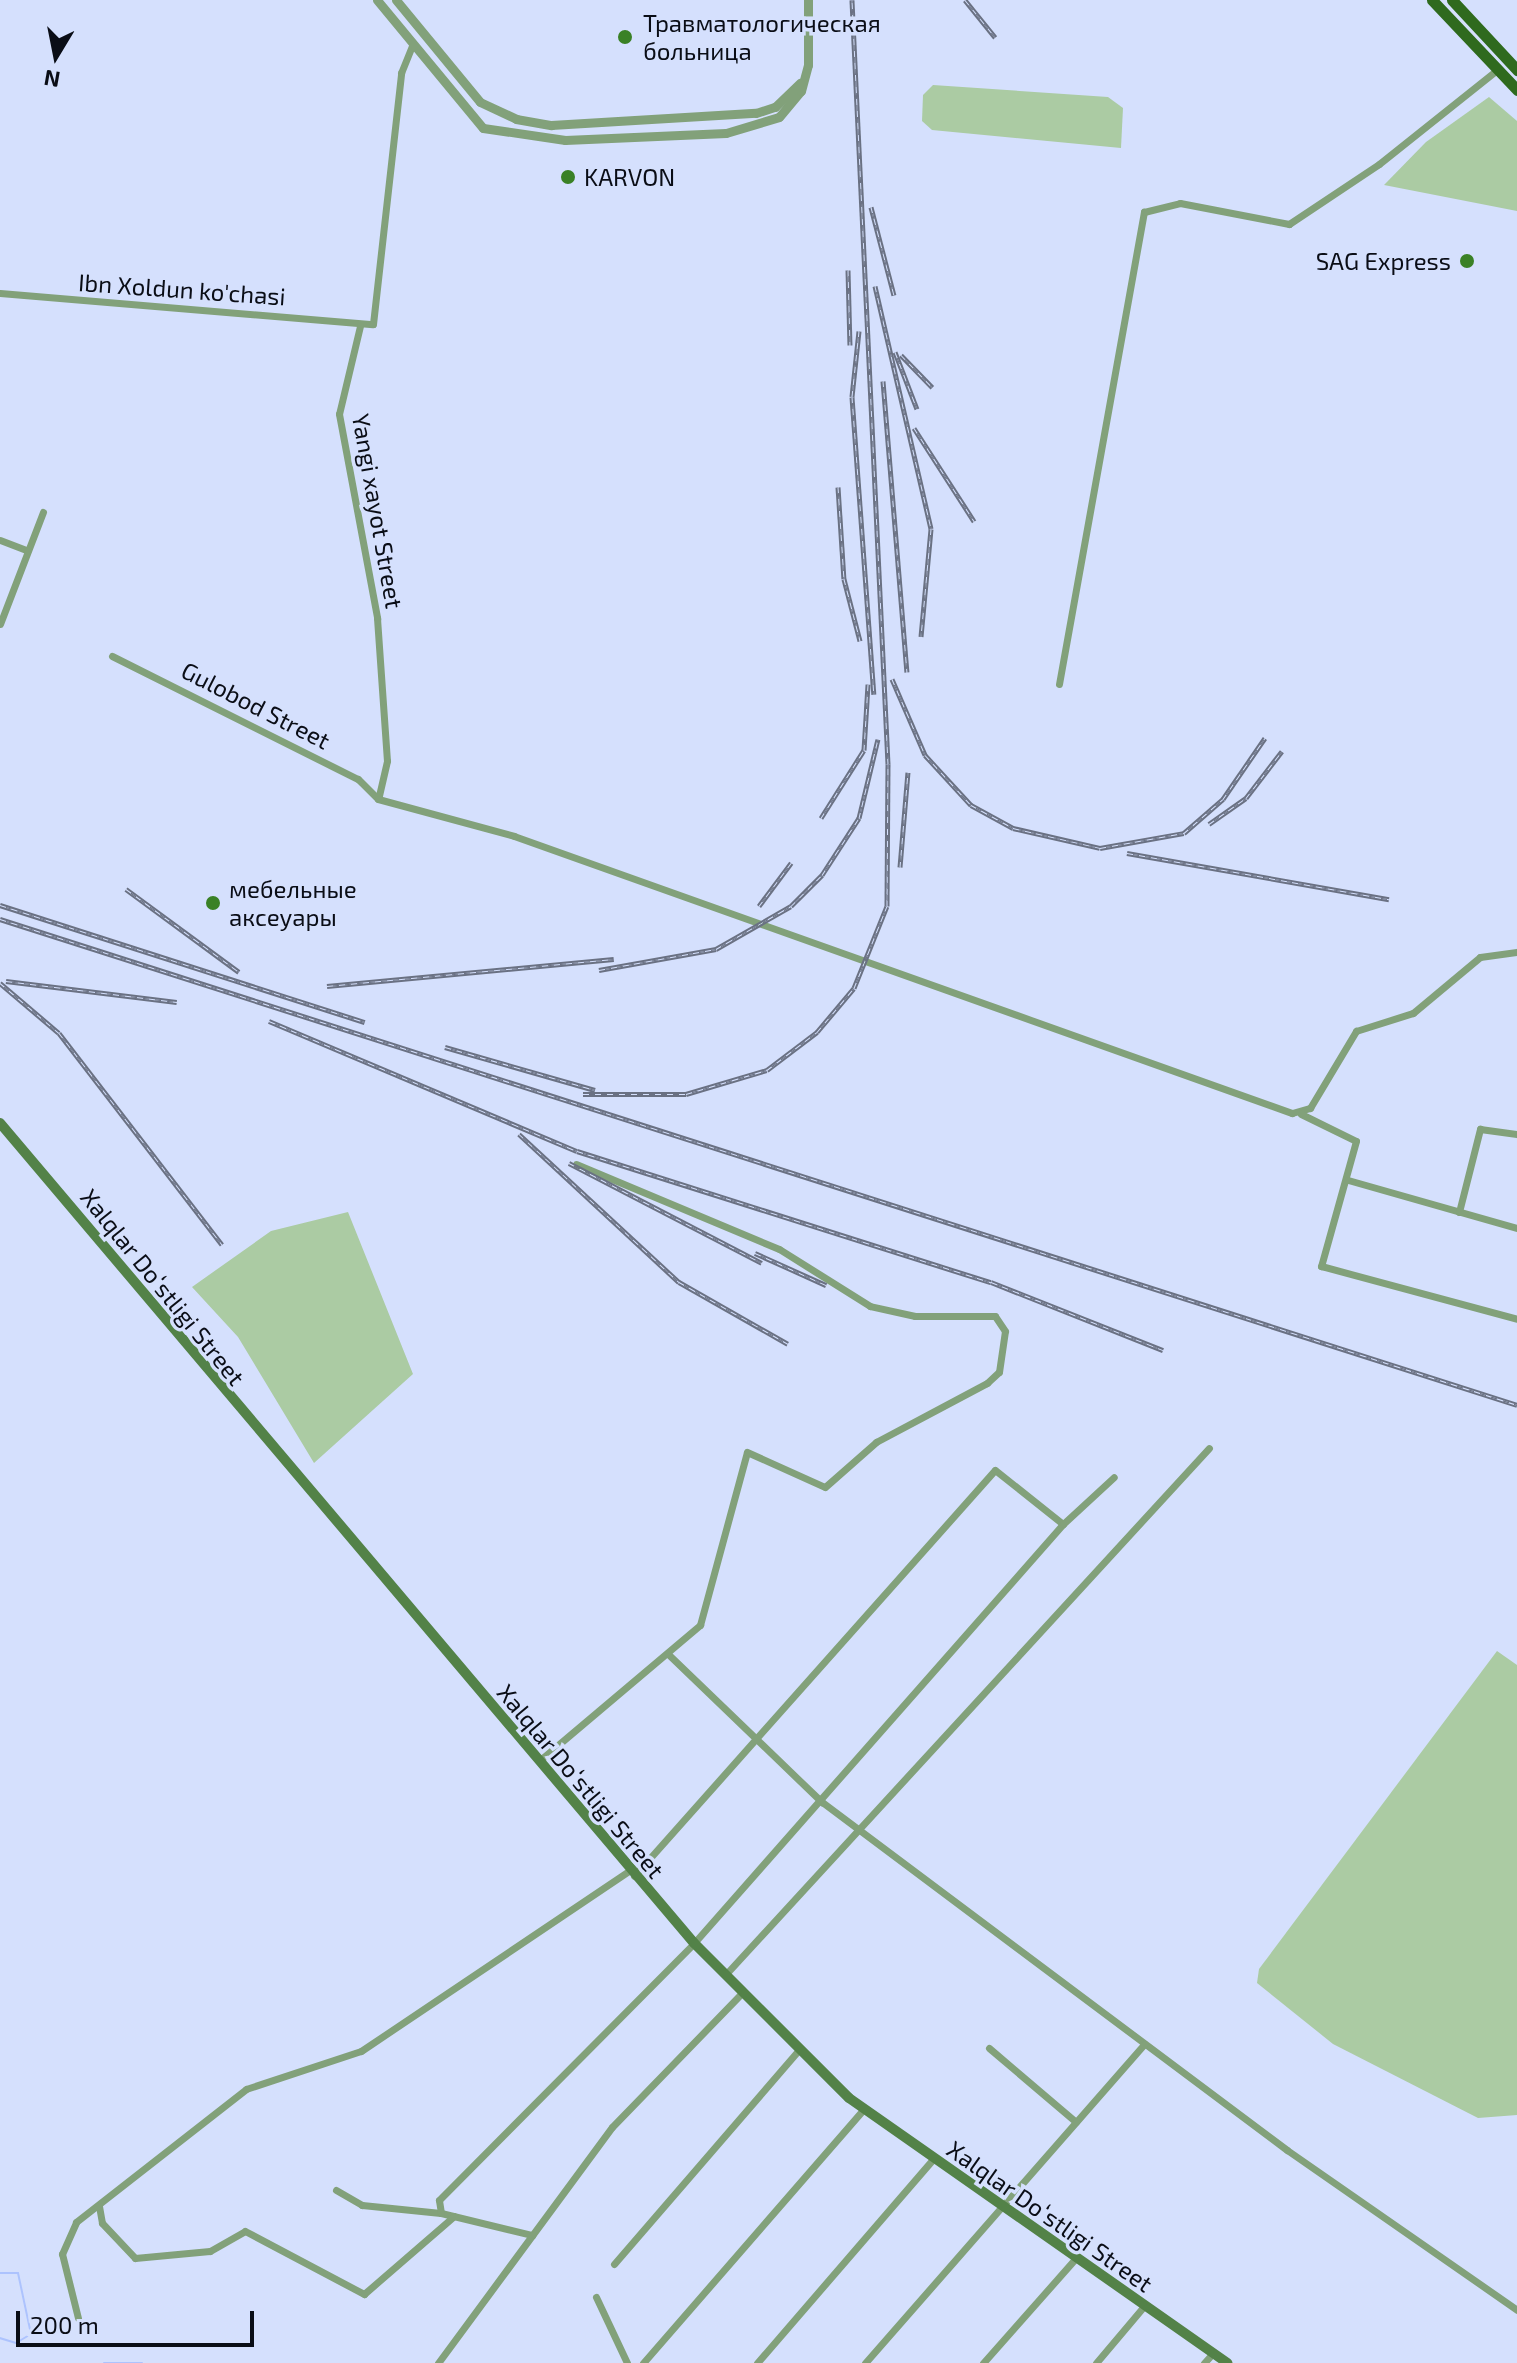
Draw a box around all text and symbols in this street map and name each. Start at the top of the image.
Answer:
place label: Травматологическая больница [643,9,881,65]
north arrow [16,16,96,96]
marker: Травматологическая больница [614,26,636,48]
text: N [42,65,62,94]
place label: KARVON [584,163,675,191]
marker: KARVON [559,168,577,186]
place label: SAG Express [1316,247,1451,275]
marker: SAG Express [1458,252,1476,270]
street label: Ibn Xoldun ko'chasi [77,267,287,311]
street label: Yangi xayot Street [347,411,409,611]
street label: Gulobod Street [177,655,335,755]
place label: мебельные аксеуары [229,875,357,931]
marker: мебельные аксеуары [204,894,222,912]
street label: Xalqlar Doʻstligi Street [75,1183,251,1391]
street label: Xalqlar Doʻstligi Street [491,1678,671,1884]
street label: Xalqlar Doʻstligi Street [941,2134,1159,2298]
scale bar [20,2295,258,2345]
text: 200 m [30,2310,99,2339]

